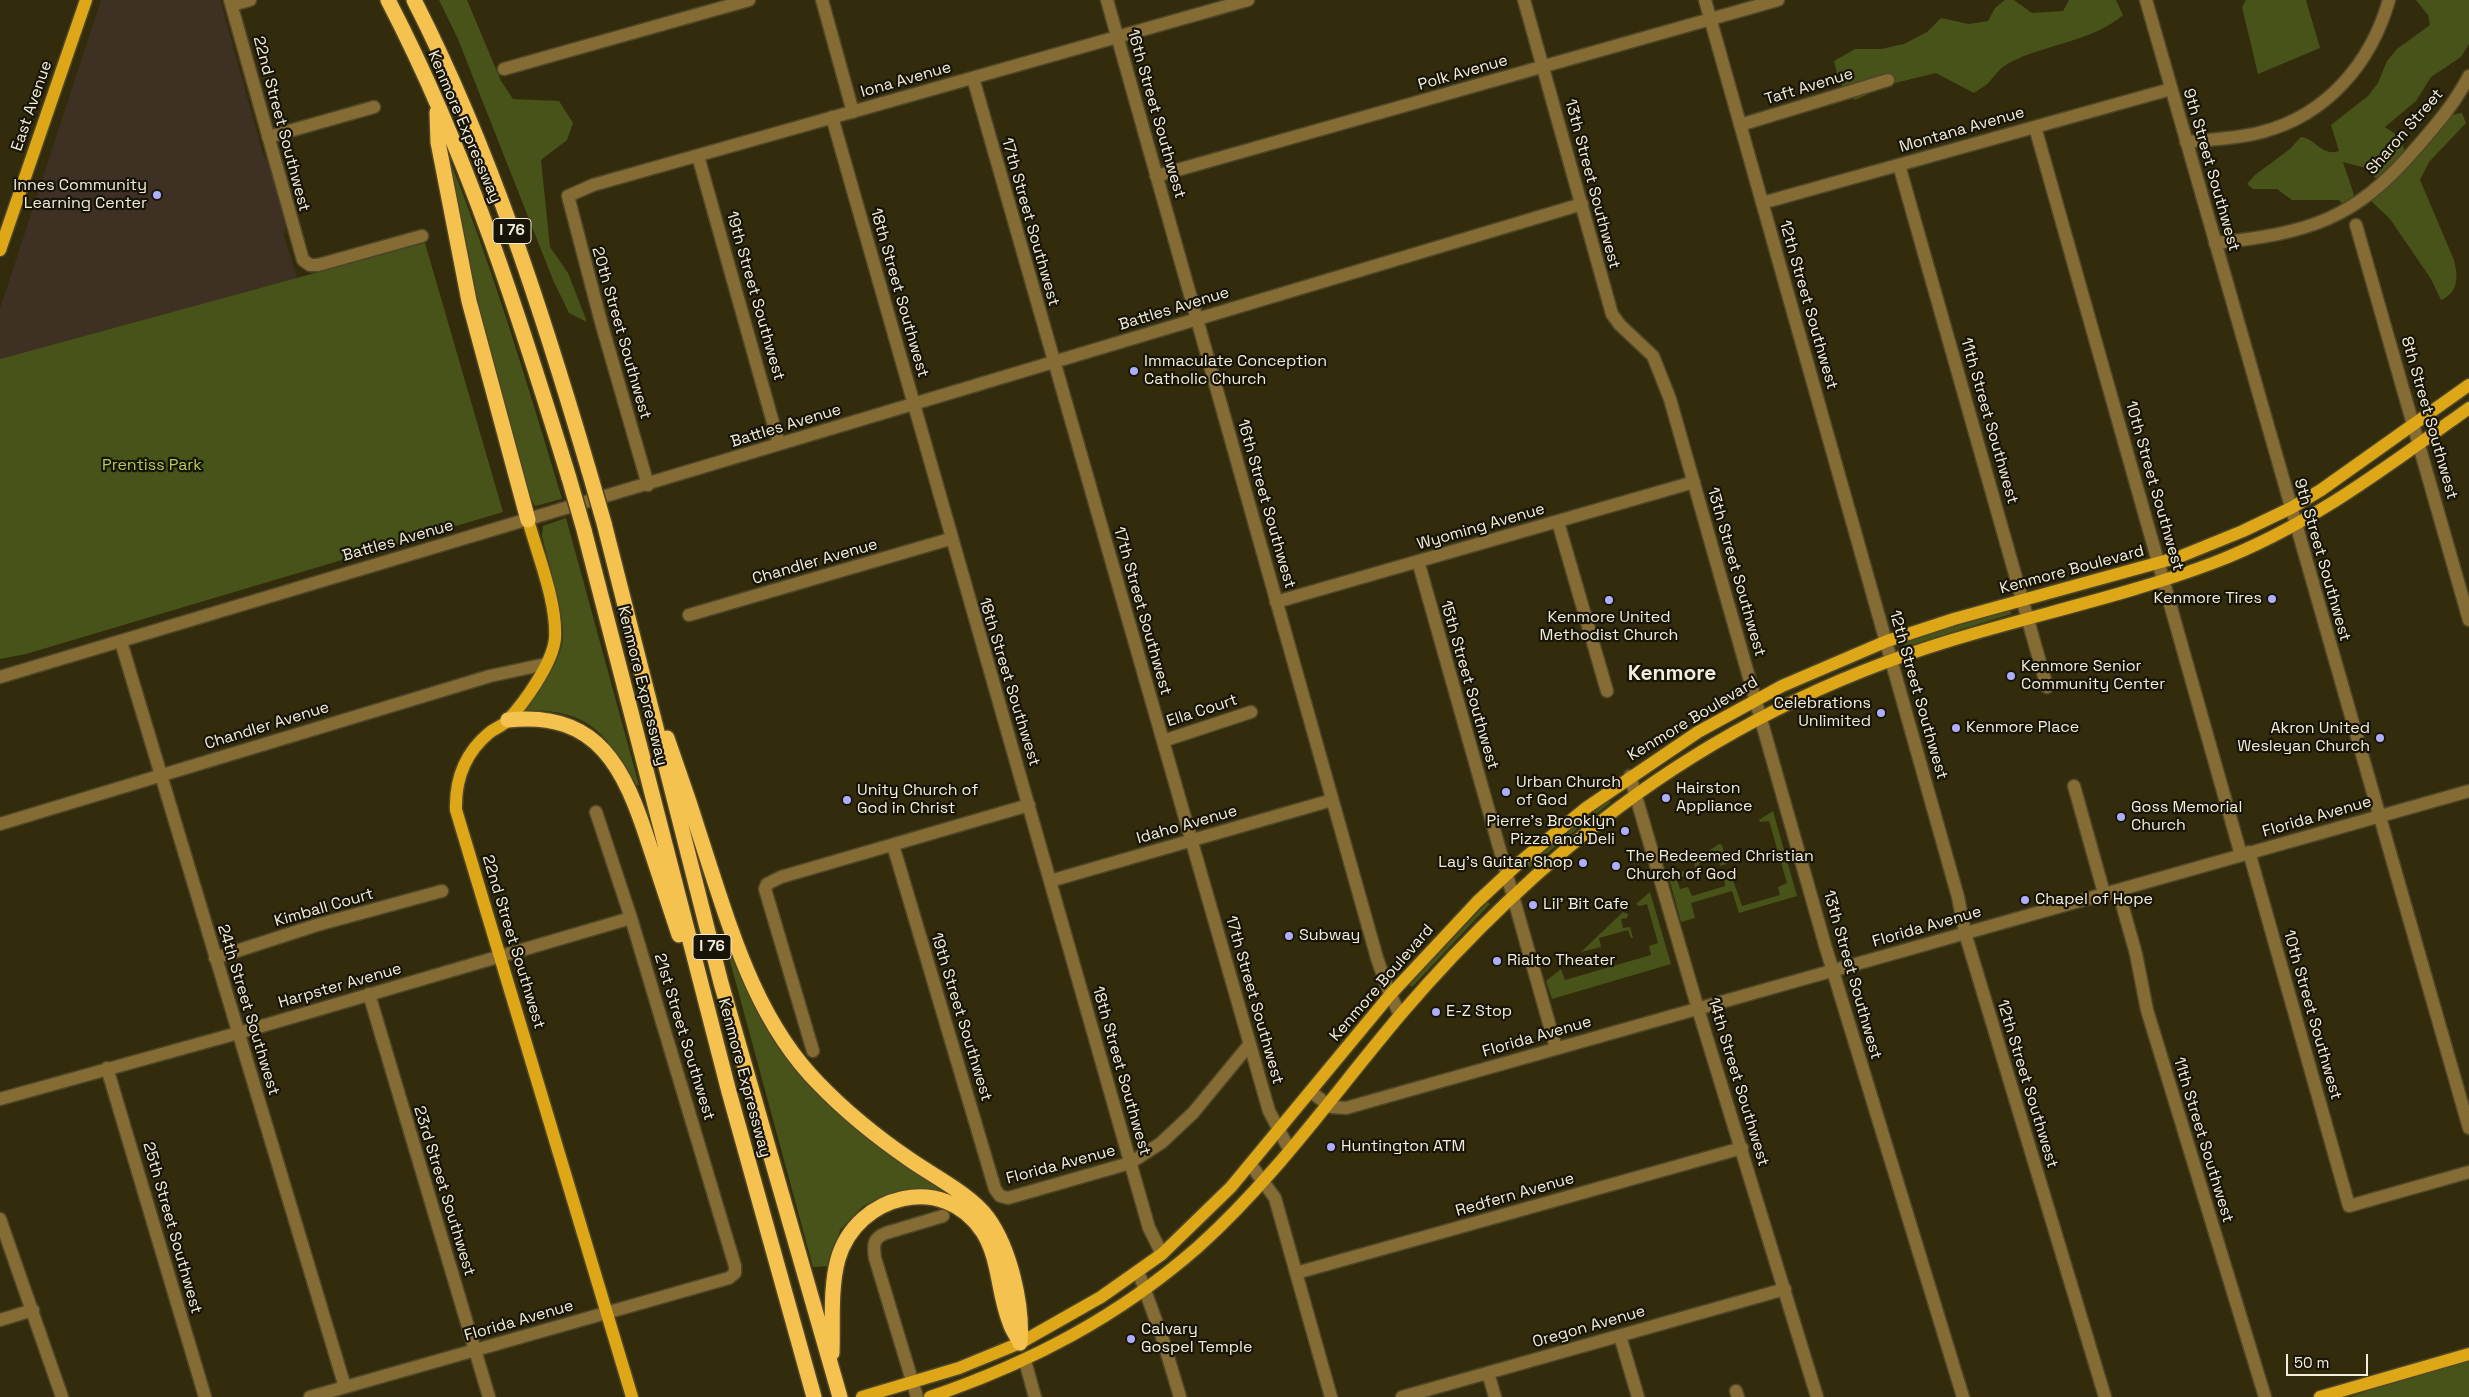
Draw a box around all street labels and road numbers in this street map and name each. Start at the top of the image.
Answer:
street label: 16th Street Southwest [1123,27,1189,201]
street label: 22nd Street Southwest [248,34,314,214]
street label: Kenmore Expressway [423,48,505,206]
street label: Polk Avenue [1416,51,1510,95]
street label: East Avenue [8,58,56,154]
street label: Iona Avenue [858,58,954,102]
street label: Taft Avenue [1762,64,1856,110]
street label: Sharon Street [2363,85,2447,179]
street label: 9th Street Southwest [2179,86,2243,254]
street label: 13th Street Southwest [1560,97,1624,271]
street label: Montana Avenue [1897,103,2027,157]
street label: 17th Street Southwest [997,136,1063,308]
street label: 18th Street Southwest [866,206,932,380]
street label: 19th Street Southwest [722,209,788,383]
road number: I 76 [493,218,531,244]
street label: 12th Street Southwest [1775,218,1841,392]
street label: 20th Street Southwest [587,245,655,421]
street label: Battles Avenue [1116,283,1232,335]
street label: 8th Street Southwest [2397,334,2461,502]
street label: 11th Street Southwest [1956,336,2022,506]
street label: 10th Street Southwest [2121,399,2187,573]
street label: Battles Avenue [728,400,844,452]
street label: 16th Street Southwest [1233,417,1299,591]
street label: 9th Street Southwest [2290,476,2354,644]
street label: 13th Street Southwest [1703,485,1769,659]
street label: Wyoming Avenue [1415,500,1547,554]
street label: Battles Avenue [340,516,456,566]
street label: 17th Street Southwest [1109,525,1175,697]
street label: Chandler Avenue [750,535,880,589]
street label: Kenmore Boulevard [1998,541,2146,599]
street label: 18th Street Southwest [974,595,1044,769]
street label: 15th Street Southwest [1436,598,1502,772]
street label: Kenmore Expressway [613,604,671,768]
street label: 12th Street Southwest [1885,608,1951,782]
street label: Kenmore Boulevard [1624,672,1762,766]
street label: Ella Court [1164,691,1240,731]
street label: Chandler Avenue [202,698,332,754]
street label: Florida Avenue [2260,792,2374,842]
street label: Idaho Avenue [1135,801,1239,849]
street label: 22nd Street Southwest [477,853,549,1031]
street label: Kimball Court [272,885,376,931]
street label: 13th Street Southwest [1819,888,1885,1062]
street label: Florida Avenue [1870,902,1984,952]
street label: 17th Street Southwest [1221,914,1287,1086]
street label: Kenmore Boulevard [1326,921,1438,1045]
street label: 24th Street Southwest [213,922,283,1098]
street label: 10th Street Southwest [2279,928,2345,1102]
street label: 19th Street Southwest [926,930,996,1104]
road number: I 76 [693,934,731,960]
street label: 21st Street Southwest [649,951,719,1123]
street label: Harpster Avenue [276,959,404,1013]
street label: 18th Street Southwest [1088,984,1154,1158]
street label: 14th Street Southwest [1703,995,1773,1169]
street label: Kenmore Expressway [714,996,774,1160]
street label: 12th Street Southwest [1992,998,2062,1170]
street label: Florida Avenue [1480,1012,1594,1062]
street label: 11th Street Southwest [2169,1055,2237,1225]
street label: 23rd Street Southwest [409,1104,479,1278]
street label: 25th Street Southwest [138,1140,206,1316]
street label: Florida Avenue [1004,1141,1118,1189]
street label: Redfern Avenue [1453,1169,1577,1221]
street label: Florida Avenue [462,1296,576,1346]
street label: Oregon Avenue [1530,1302,1648,1352]

